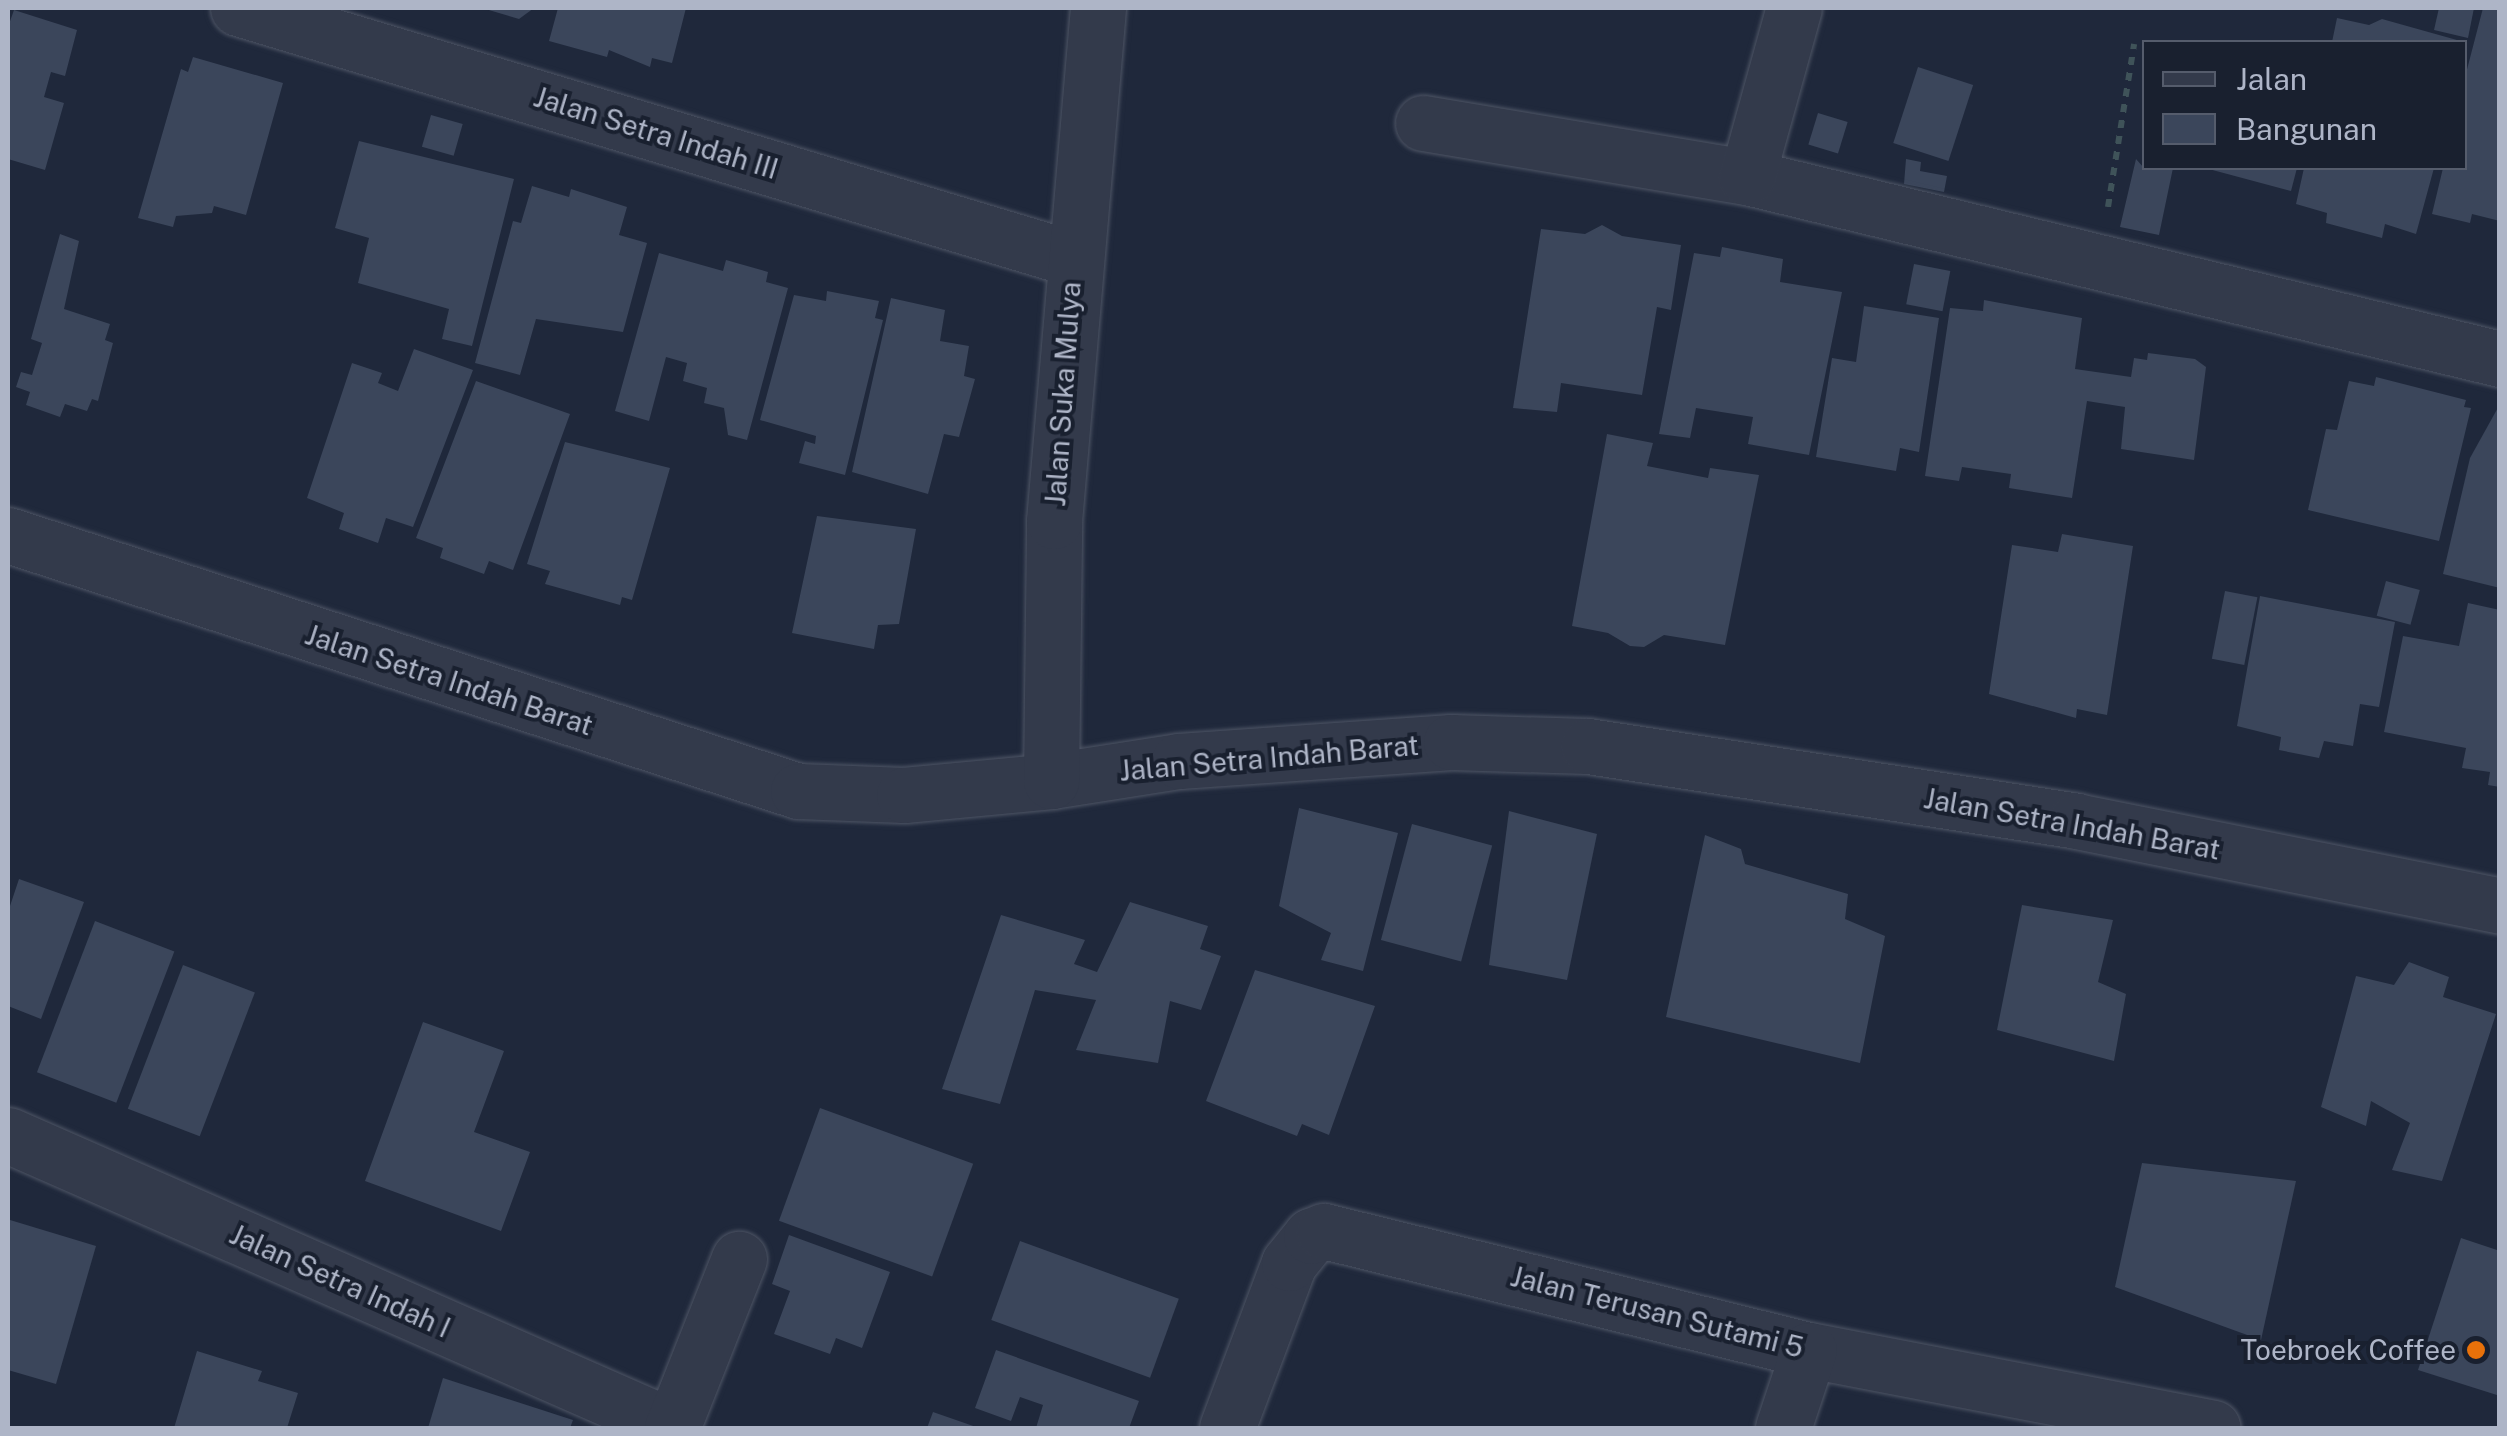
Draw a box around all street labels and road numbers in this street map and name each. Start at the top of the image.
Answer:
street label: Jalan Setra Indah III [530,80,782,186]
street label: Jalan Suka Mulya [1038,280,1088,508]
street label: Jalan Setra Indah Barat [301,618,597,742]
street label: Jalan Setra Indah Barat [1118,728,1420,788]
street label: Jalan Setra Indah Barat [1921,781,2223,867]
street label: Jalan Setra Indah I [225,1217,455,1345]
street label: Jalan Terusan Sutami 5 [1507,1259,1807,1365]

